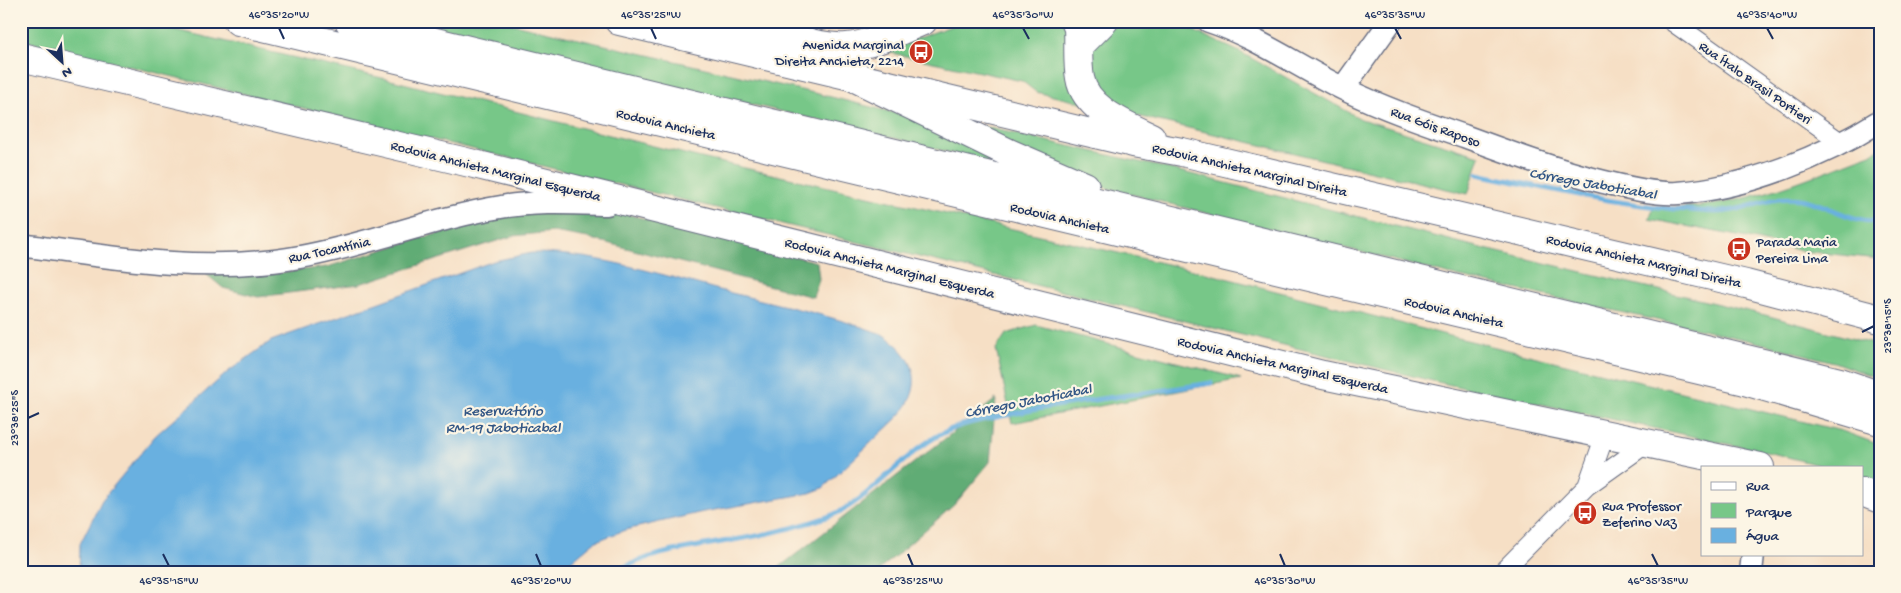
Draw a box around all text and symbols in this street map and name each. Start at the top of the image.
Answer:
text: 46°35'20"W [249,9,309,23]
text: 46°35'25"W [621,9,681,23]
text: 46°35'30"W [993,9,1053,23]
text: 46°35'35"W [1365,9,1425,23]
text: 46°35'40"W [1737,9,1797,23]
north arrow [38,38,88,88]
place label: Avenida Marginal Direita Anchieta, 2214 [774,38,904,71]
bus stop icon: Avenida Marginal Direita Anchieta, 2214 [908,39,934,65]
street label: Rua Ítalo Brasil Portieri [1695,39,1814,129]
text: N [59,62,74,81]
street label: Rua Góis Raposo [1388,104,1482,152]
street label: Rodovia Anchieta [614,106,718,145]
street label: Rodovia Anchieta Marginal Esquerda [389,138,603,207]
street label: Rodovia Anchieta Marginal Direita [1150,141,1350,202]
water label: Córrego Jaboticabal [1528,165,1659,205]
street label: Rodovia Anchieta [1008,200,1112,239]
street label: Rodovia Anchieta Marginal Direita [1544,232,1744,293]
street label: Rua Tocantínia [287,234,373,268]
street label: Rodovia Anchieta Marginal Esquerda [783,235,997,304]
place label: Parada Maria Pereira Lima [1755,235,1838,268]
bus stop icon: Parada Maria Pereira Lima [1726,236,1752,262]
street label: Rodovia Anchieta [1402,294,1506,333]
text: 23°38'15"S [1882,298,1896,354]
street label: Rodovia Anchieta Marginal Esquerda [1175,334,1391,399]
water label: Córrego Jaboticabal [964,381,1095,423]
text: 23°38'25"S [9,390,23,446]
water label: Reservatório RM-19 Jaboticabal [446,403,562,438]
legend [1701,466,1864,556]
text: Rua [1746,478,1770,496]
place label: Rua Professor Zeferino Vaz [1602,499,1682,532]
bus stop icon: Rua Professor Zeferino Vaz [1572,500,1598,526]
text: Parque [1745,504,1792,522]
text: Água [1746,528,1779,546]
text: 46°35'15"W [139,575,199,589]
text: 46°35'20"W [511,575,571,589]
text: 46°35'25"W [883,575,943,589]
text: 46°35'30"W [1255,575,1315,589]
text: 46°35'35"W [1628,575,1688,589]

